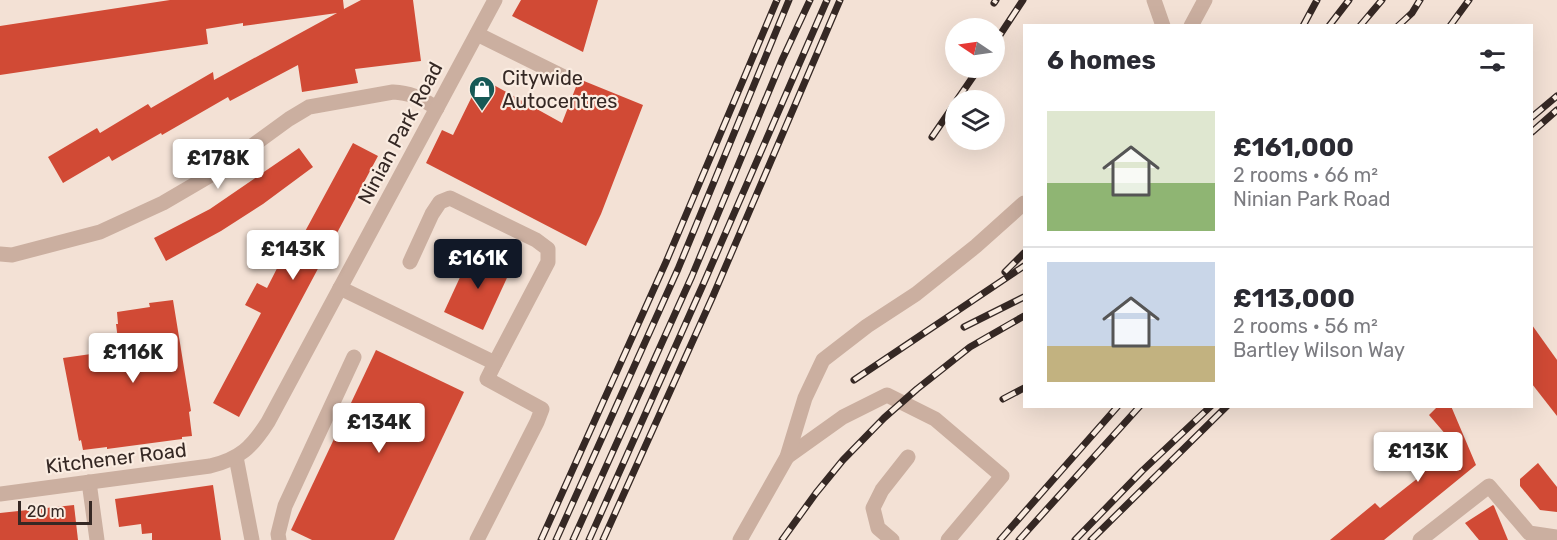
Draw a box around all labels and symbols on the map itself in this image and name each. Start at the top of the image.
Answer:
north arrow [945,18,1005,78]
street label: Ninian Park Road [352,58,448,208]
place label: Citywide Autocentres [502,66,617,113]
shop icon: Citywide Autocentres [467,74,497,112]
pin: £178K [176,139,260,190]
pin: £143K [251,230,335,281]
pin: £161K [436,239,520,290]
pin: £116K [91,333,175,384]
pin: £134K [337,403,421,454]
pin: £113K [1376,432,1460,483]
street label: Kitchener Road [44,437,188,479]
scale bar [18,498,92,526]

